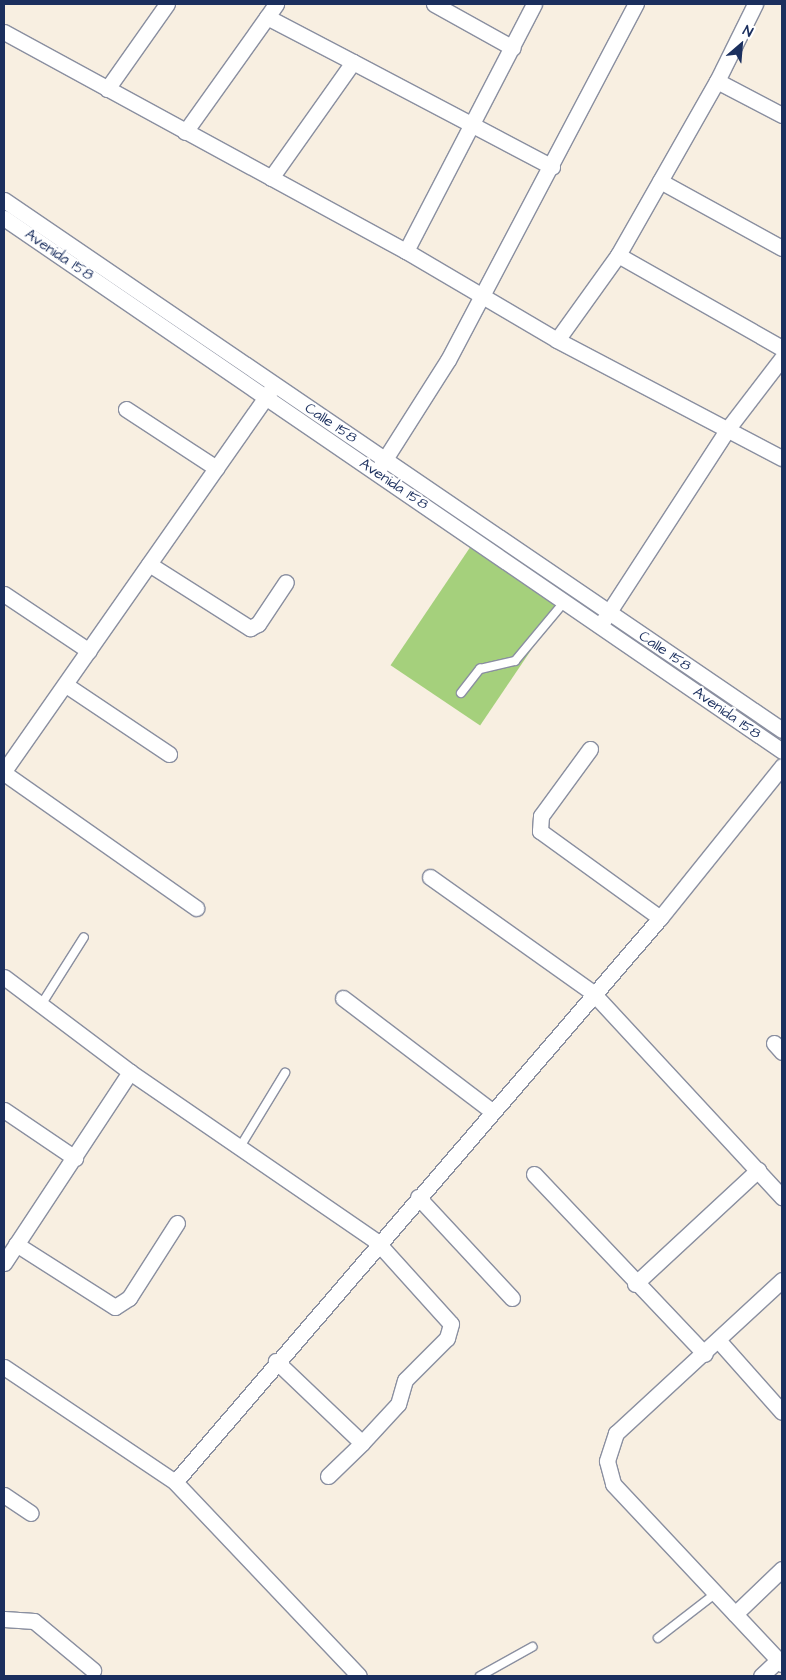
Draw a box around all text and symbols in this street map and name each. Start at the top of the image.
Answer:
north arrow [716,20,766,70]
text: N [739,21,756,43]
street label: Avenida 158 [21,225,97,285]
street label: Calle 158 [301,399,361,447]
street label: Avenida 158 [356,454,432,514]
street label: Calle 158 [635,627,695,675]
street label: Avenida 158 [690,683,764,743]

